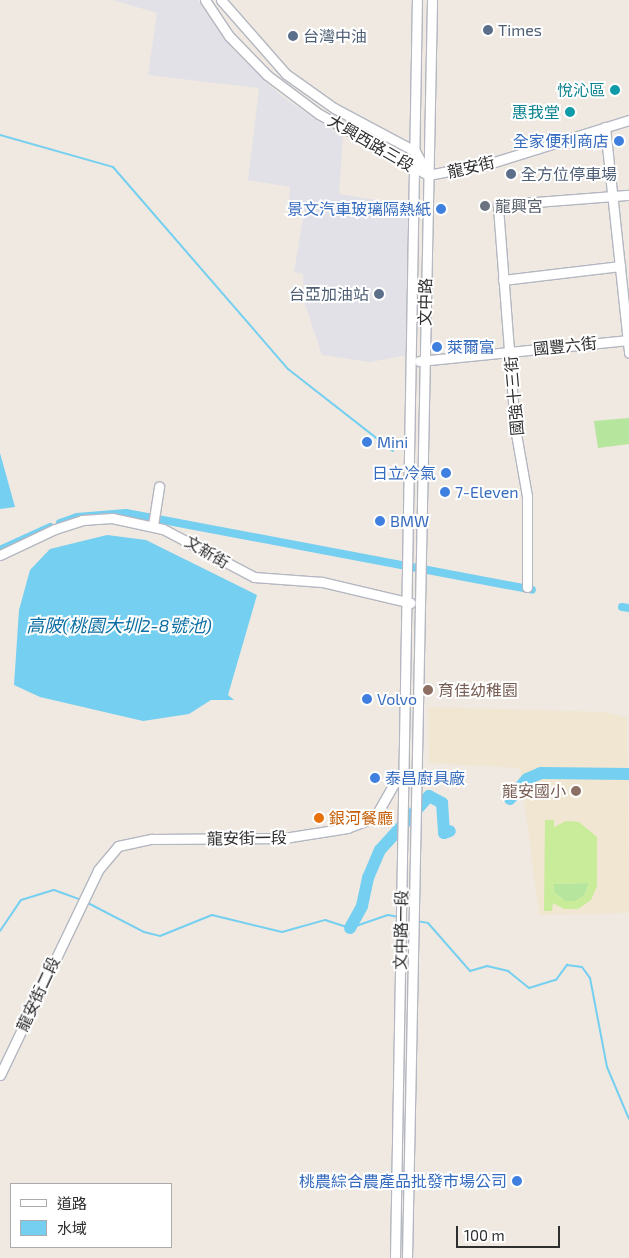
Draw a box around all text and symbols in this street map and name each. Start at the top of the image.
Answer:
place label: Times [498,20,542,40]
marker: Times [482,24,494,36]
place label: 台灣中油 [303,26,367,46]
marker: 台灣中油 [287,30,299,42]
place label: 悅沁區 [557,80,605,100]
marker: 悅沁區 [609,84,621,96]
place label: 惠我堂 [512,102,560,122]
marker: 惠我堂 [564,106,576,118]
street label: 大興西路三段 [325,111,417,175]
place label: 全家便利商店 [513,131,609,151]
marker: 全家便利商店 [613,135,625,147]
street label: 龍安街 [445,152,497,182]
place label: 全方位停車場 [521,164,617,184]
marker: 全方位停車場 [505,168,517,180]
place label: 龍興宮 [495,196,543,216]
place label: 景文汽車玻璃隔熱紙 [287,199,431,219]
marker: 龍興宮 [479,200,491,212]
marker: 景文汽車玻璃隔熱紙 [435,203,447,215]
street label: 文中路 [415,278,435,326]
place label: 台亞加油站 [289,284,369,304]
marker: 台亞加油站 [373,288,385,300]
street label: 國豐六街 [532,333,598,359]
place label: 萊爾富 [447,337,495,357]
marker: 萊爾富 [431,341,443,353]
street label: 國強十三街 [501,355,527,437]
place label: Mini [377,432,408,452]
marker: Mini [361,436,373,448]
place label: 日立冷氣 [372,463,436,483]
marker: 日立冷氣 [440,467,452,479]
place label: 7-Eleven [455,482,519,502]
marker: 7-Eleven [439,486,451,498]
place label: BMW [390,511,429,531]
marker: BMW [374,515,386,527]
street label: 文新街 [181,532,233,572]
water label: 高陂(桃園大圳2-8號池) [26,614,212,636]
place label: 育佳幼稚園 [438,680,518,700]
marker: 育佳幼稚園 [422,684,434,696]
place label: Volvo [377,689,417,709]
marker: Volvo [361,693,373,705]
place label: 泰昌廚具廠 [385,768,465,788]
marker: 泰昌廚具廠 [369,772,381,784]
place label: 龍安國小 [502,781,566,801]
marker: 龍安國小 [570,785,582,797]
place label: 銀河餐廳 [329,808,393,828]
marker: 銀河餐廳 [313,812,325,824]
street label: 龍安街一段 [207,828,287,848]
street label: 文中路一段 [391,890,411,970]
street label: 龍安街二段 [12,954,64,1034]
place label: 桃農綜合農產品批發市場公司 [299,1171,507,1191]
marker: 桃農綜合農產品批發市場公司 [511,1175,523,1187]
legend [10,1183,172,1248]
text: 道路 [57,1194,87,1212]
scale bar [459,1216,563,1248]
text: 水域 [57,1219,87,1237]
text: 100 m [464,1226,505,1244]

